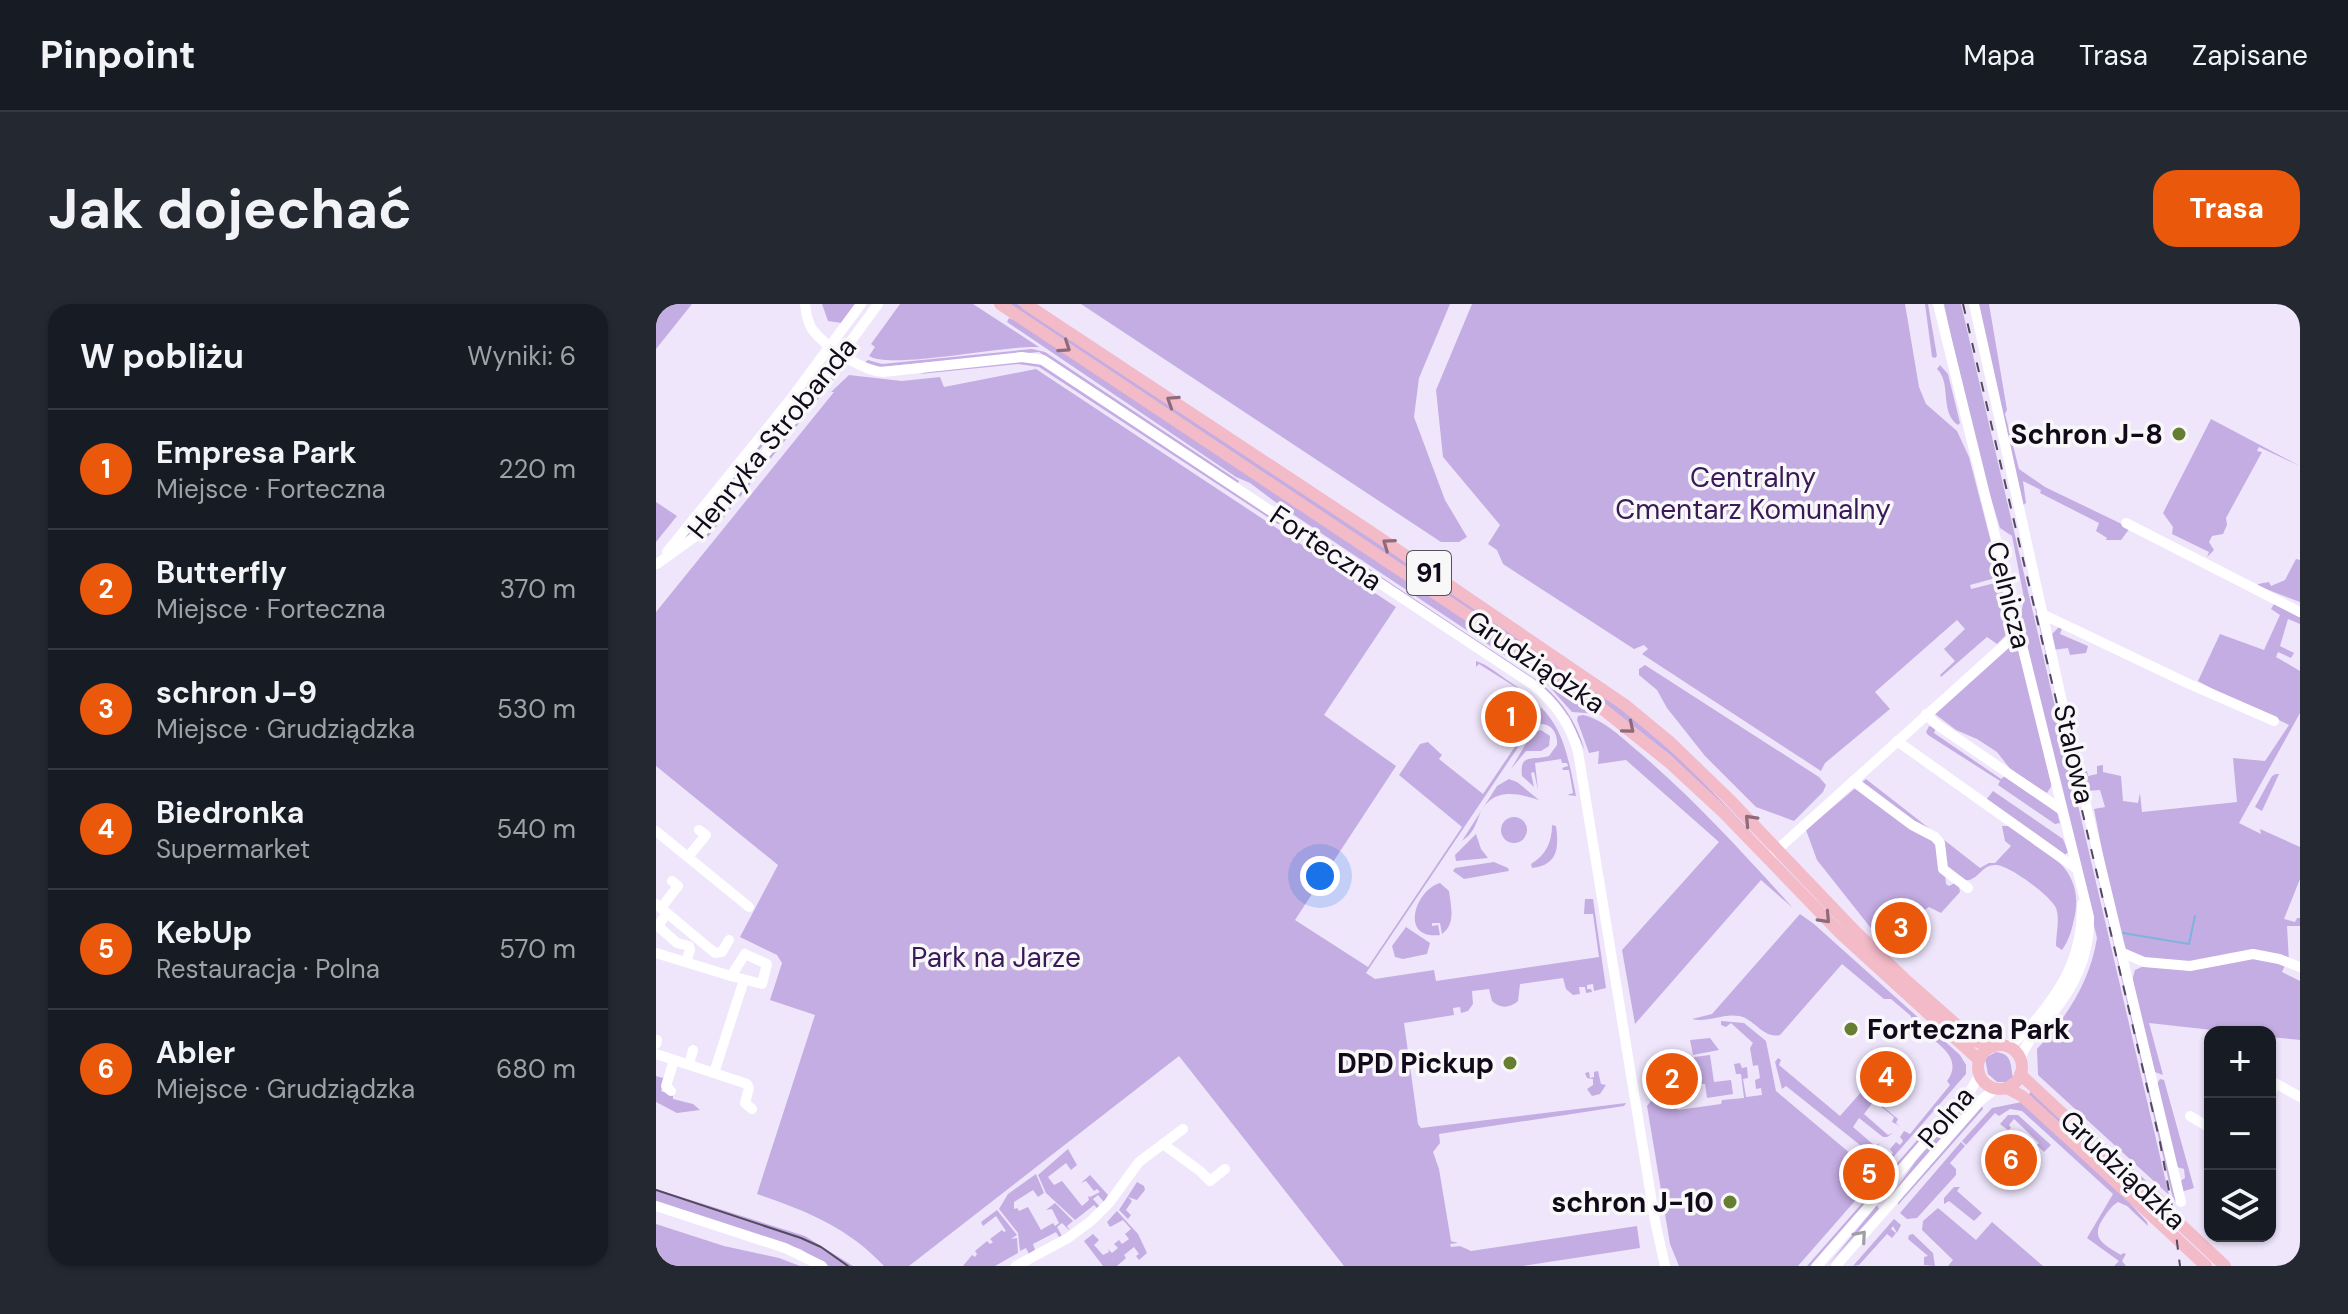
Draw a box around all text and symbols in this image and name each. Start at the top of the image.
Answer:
text: Pinpoint [40,30,196,80]
text: Mapa [1964,37,2035,74]
text: Trasa [2079,37,2148,74]
text: Zapisane [2192,37,2308,74]
button: Trasa [2153,170,2300,247]
text: Jak dojechać [48,172,412,245]
street label: Henryka Strobanda [679,330,865,546]
text: W pobliżu [80,334,244,379]
one-way arrow [1057,338,1071,353]
text: Wyniki: 6 [467,339,576,373]
one-way arrow [1166,395,1180,410]
place label: Schron J-8 [2011,416,2163,453]
marker: Schron J-8 [2170,425,2188,443]
text: Empresa Park [156,433,357,472]
text: 1 [101,452,111,486]
text: 220 m [498,452,576,486]
park label: Centralny Cmentarz Komunalny [1615,459,1891,528]
text: Miejsce · Forteczna [156,472,386,506]
street label: Forteczna [1263,497,1389,599]
street label: Celnicza [1978,538,2040,652]
one-way arrow [1383,539,1397,554]
road number: 91 [1407,551,1451,595]
text: Butterfly [156,553,287,592]
text: 2 [98,572,114,606]
text: 370 m [500,572,576,606]
text: Miejsce · Forteczna [156,592,386,626]
street label: Grudziądzka [1460,602,1612,722]
text: schron J-9 [156,673,317,712]
pin: 1 [1485,687,1537,747]
text: 3 [98,692,114,726]
text: 530 m [497,692,576,726]
street label: Stalowa [2045,701,2103,807]
text: Miejsce · Grudziądzka [156,712,415,746]
one-way arrow [1619,718,1634,733]
text: Biedronka [156,793,304,832]
text: 4 [98,812,114,846]
text: 540 m [496,812,576,846]
one-way arrow [1744,815,1759,829]
text: Supermarket [156,832,310,866]
your location [1300,856,1340,896]
pin: 3 [1875,898,1927,958]
one-way arrow [1816,909,1831,923]
text: KebUp [156,913,252,952]
text: 5 [98,932,114,966]
text: 570 m [499,932,576,966]
park label: Park na Jarze [911,939,1081,976]
text: Restauracja · Polna [156,952,380,986]
place label: Forteczna Park [1867,1011,2070,1048]
marker: Forteczna Park [1842,1020,1860,1038]
map controls [2204,1026,2276,1242]
button: + [2204,1026,2276,1098]
text: Abler [156,1033,235,1072]
place label: DPD Pickup [1337,1045,1494,1082]
pin: 4 [1860,1047,1912,1107]
pin: 2 [1646,1049,1698,1109]
text: 6 [98,1052,114,1086]
text: 680 m [496,1052,576,1086]
marker: DPD Pickup [1501,1054,1519,1072]
text: Miejsce · Grudziądzka [156,1072,415,1106]
street label: Polna [1909,1078,1983,1156]
button: − [2204,1098,2276,1170]
street label: Grudziądzka [2052,1102,2194,1238]
pin: 6 [1985,1130,2037,1190]
pin: 5 [1843,1144,1895,1204]
button: layers [2204,1170,2276,1242]
place label: schron J-10 [1551,1184,1714,1221]
marker: schron J-10 [1721,1193,1739,1211]
one-way arrow [1852,1231,1866,1246]

